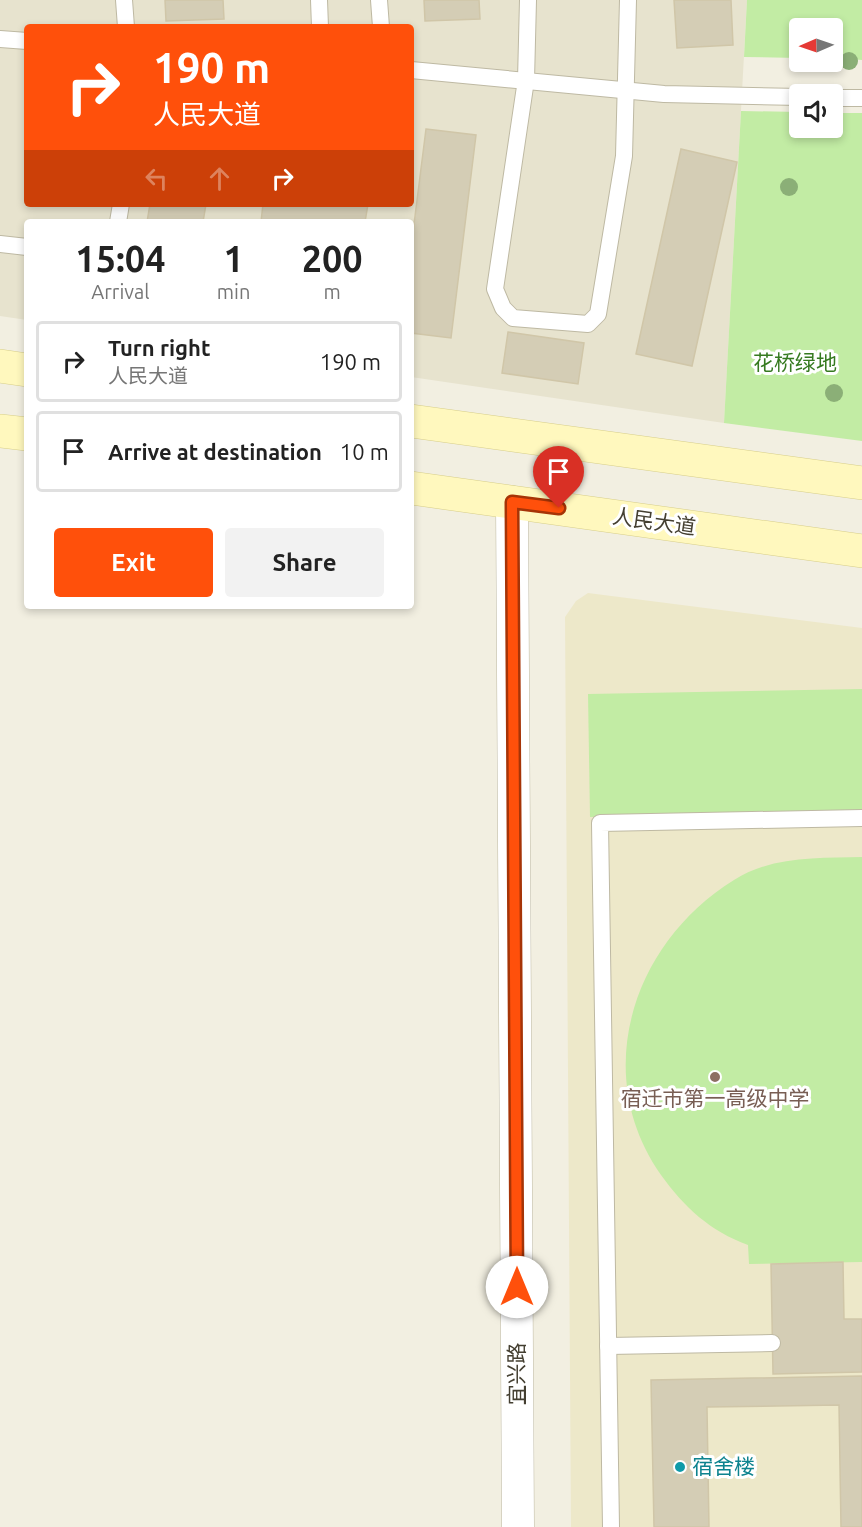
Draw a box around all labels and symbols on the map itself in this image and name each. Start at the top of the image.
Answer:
north arrow [789,18,843,72]
park label: 花桥绿地 [753,350,837,374]
pin [533,446,584,508]
street label: 人民大道 [611,503,697,539]
marker: 宿迁市第一高级中学 [708,1070,722,1084]
place label: 宿迁市第一高级中学 [621,1086,810,1110]
position arrow [485,1255,549,1319]
street label: 宜兴路 [504,1343,528,1406]
place label: 宿舍楼 [692,1454,755,1478]
marker: 宿舍楼 [673,1460,687,1474]

